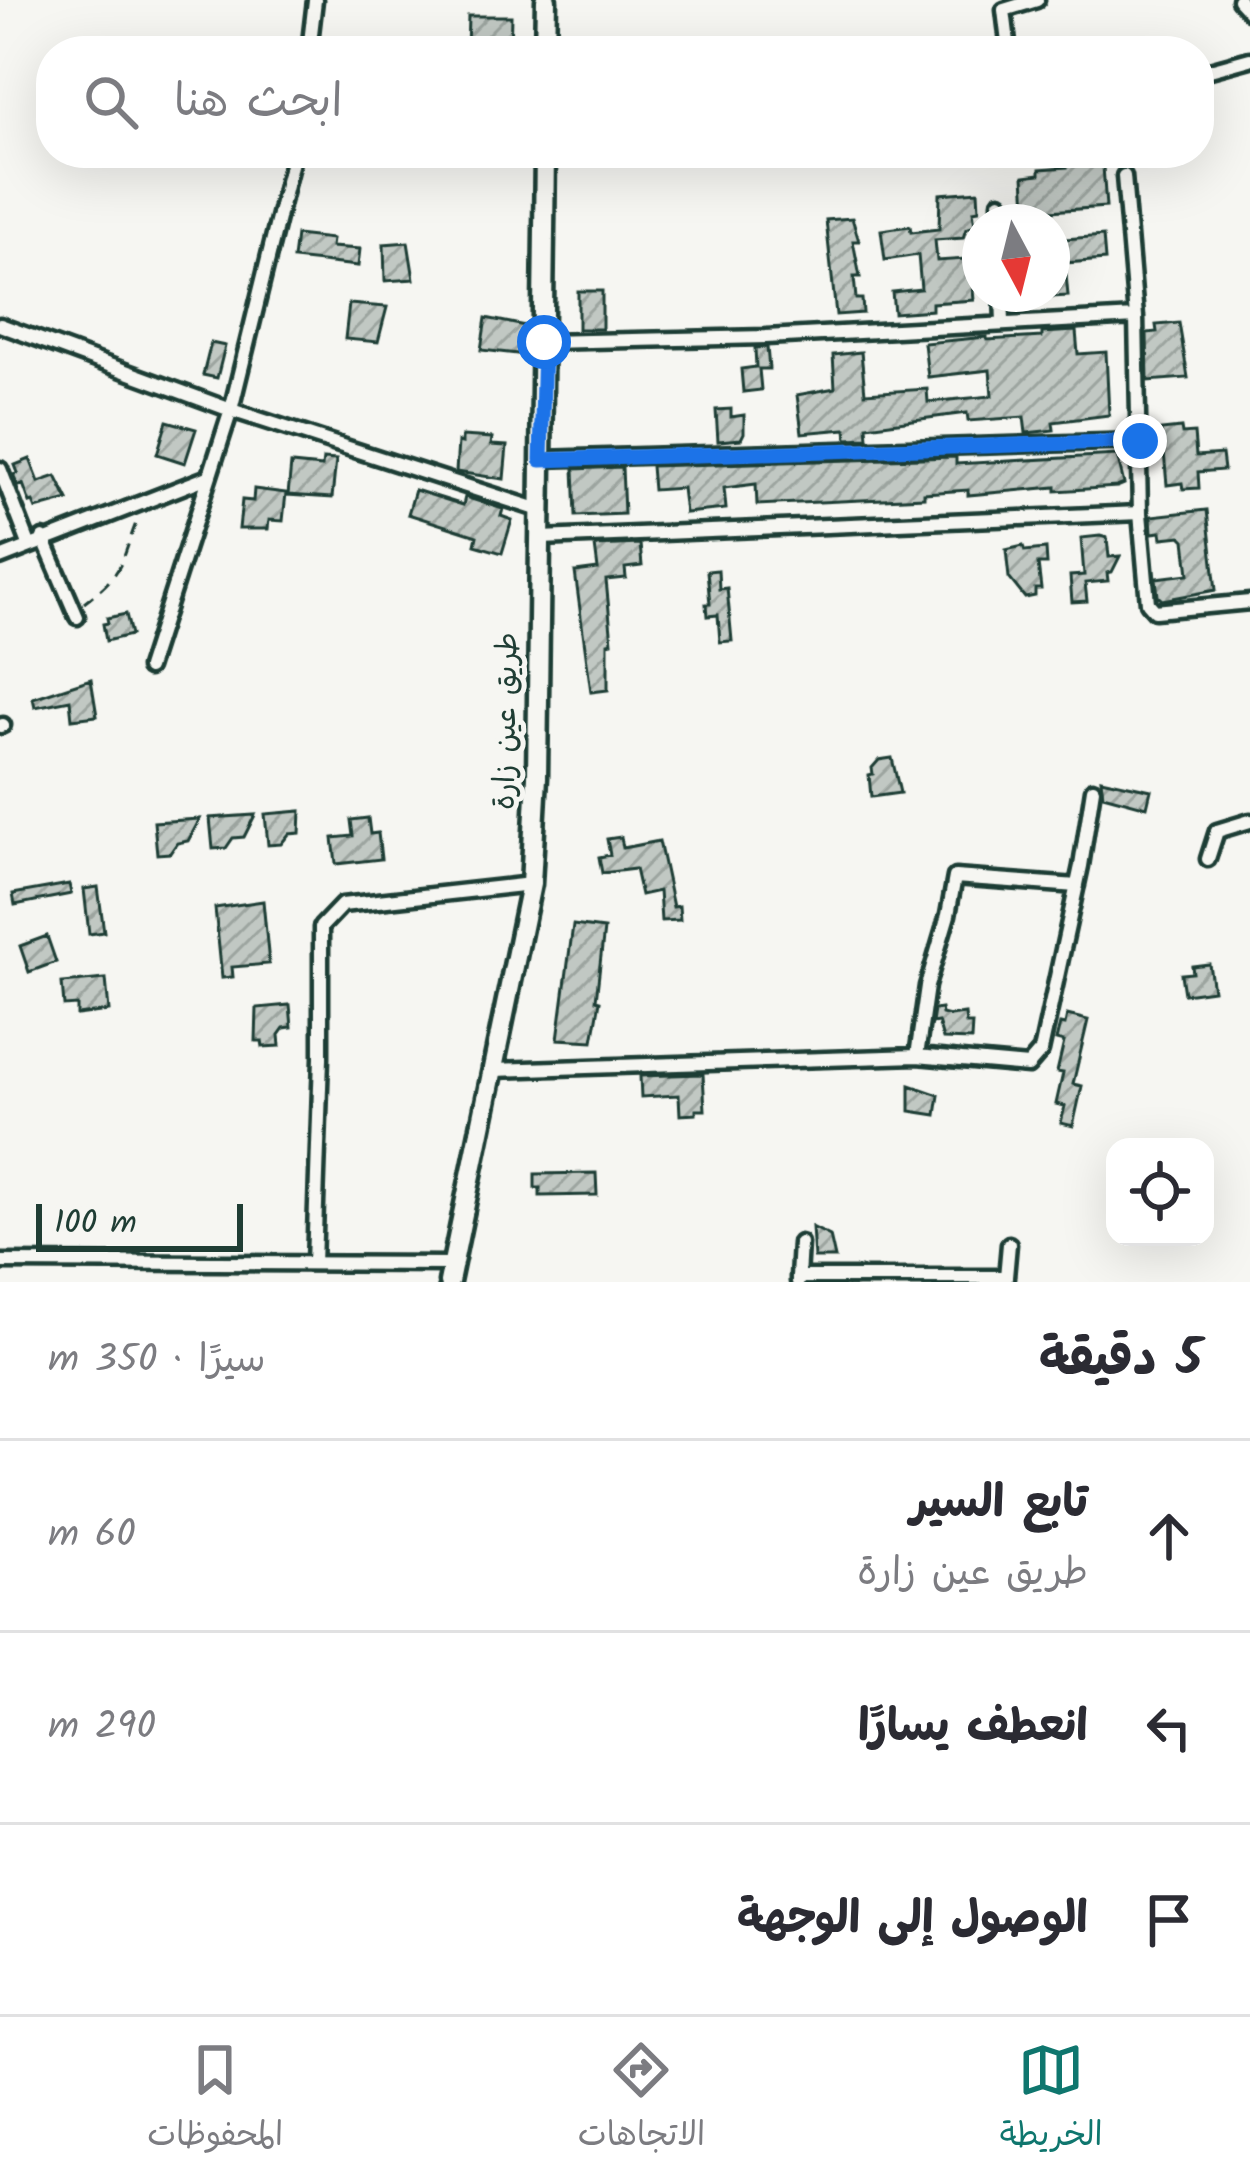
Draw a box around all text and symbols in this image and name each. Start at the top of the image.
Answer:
search box [36,36,1214,168]
text: ابحث هنا [174,67,342,139]
icon: search [78,69,144,135]
north arrow [962,204,1070,312]
route start [517,315,571,369]
route end [1113,414,1167,468]
street label: طريق عين زارة [481,632,533,810]
map controls [1106,1138,1214,1246]
button: locate [1106,1138,1214,1246]
scale bar [36,1198,243,1251]
text: 100 m [54,1198,137,1251]
text: 5 دقيقة [1039,1320,1202,1401]
text: سيرًا · 350 m [48,1330,266,1392]
text: تابع السير [910,1468,1088,1540]
icon: ahead [1136,1503,1202,1569]
text: 60 m [48,1505,136,1567]
text: طريق عين زارة [857,1543,1088,1605]
text: انعطف يسارًا [858,1692,1088,1764]
icon: left [1136,1695,1202,1761]
text: 290 m [48,1697,156,1759]
text: الوصول إلى الوجهة [737,1884,1088,1956]
icon: arrive [1136,1887,1202,1953]
tab: المحفوظات [147,2037,283,2163]
tab: الاتجاهات [578,2037,705,2163]
tab: الخريطة [1000,2037,1103,2163]

